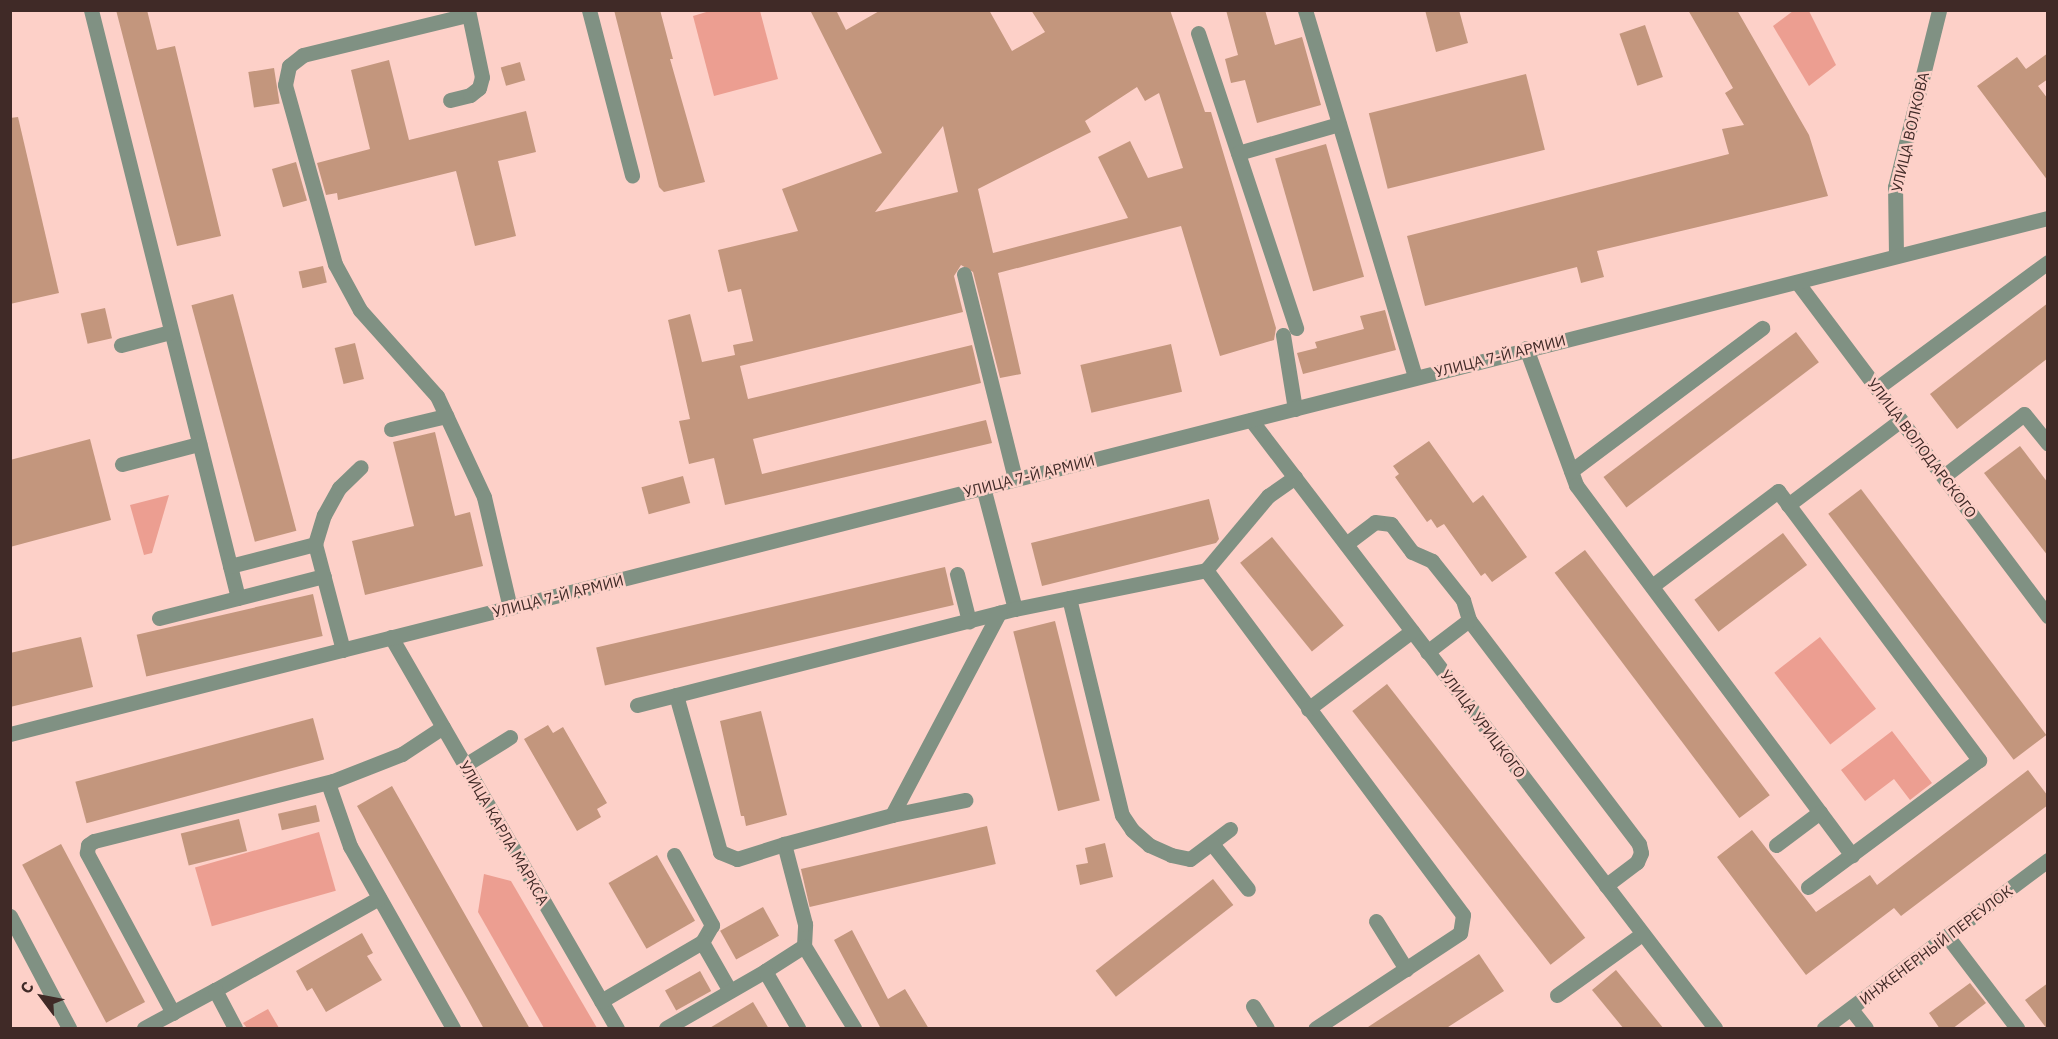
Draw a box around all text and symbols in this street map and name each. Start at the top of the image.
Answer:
street label: УЛИЦА ВОЛКОВА [1887,70,1933,194]
street label: УЛИЦА 7-Й АРМИИ [1433,331,1567,381]
street label: УЛИЦА ВОЛОДАРСКОГО [1864,375,1980,521]
street label: УЛИЦА 7-Й АРМИИ [962,451,1096,501]
street label: УЛИЦА 7-Й АРМИИ [491,571,625,621]
street label: УЛИЦА УРИЦКОГО [1437,666,1529,782]
street label: УЛИЦА КАРЛА МАРКСА [455,758,553,908]
street label: ИНЖЕНЕРНЫЙ ПЕРЕУЛОК [1856,882,2016,1008]
north arrow [12,967,72,1027]
text: С [15,978,38,997]

